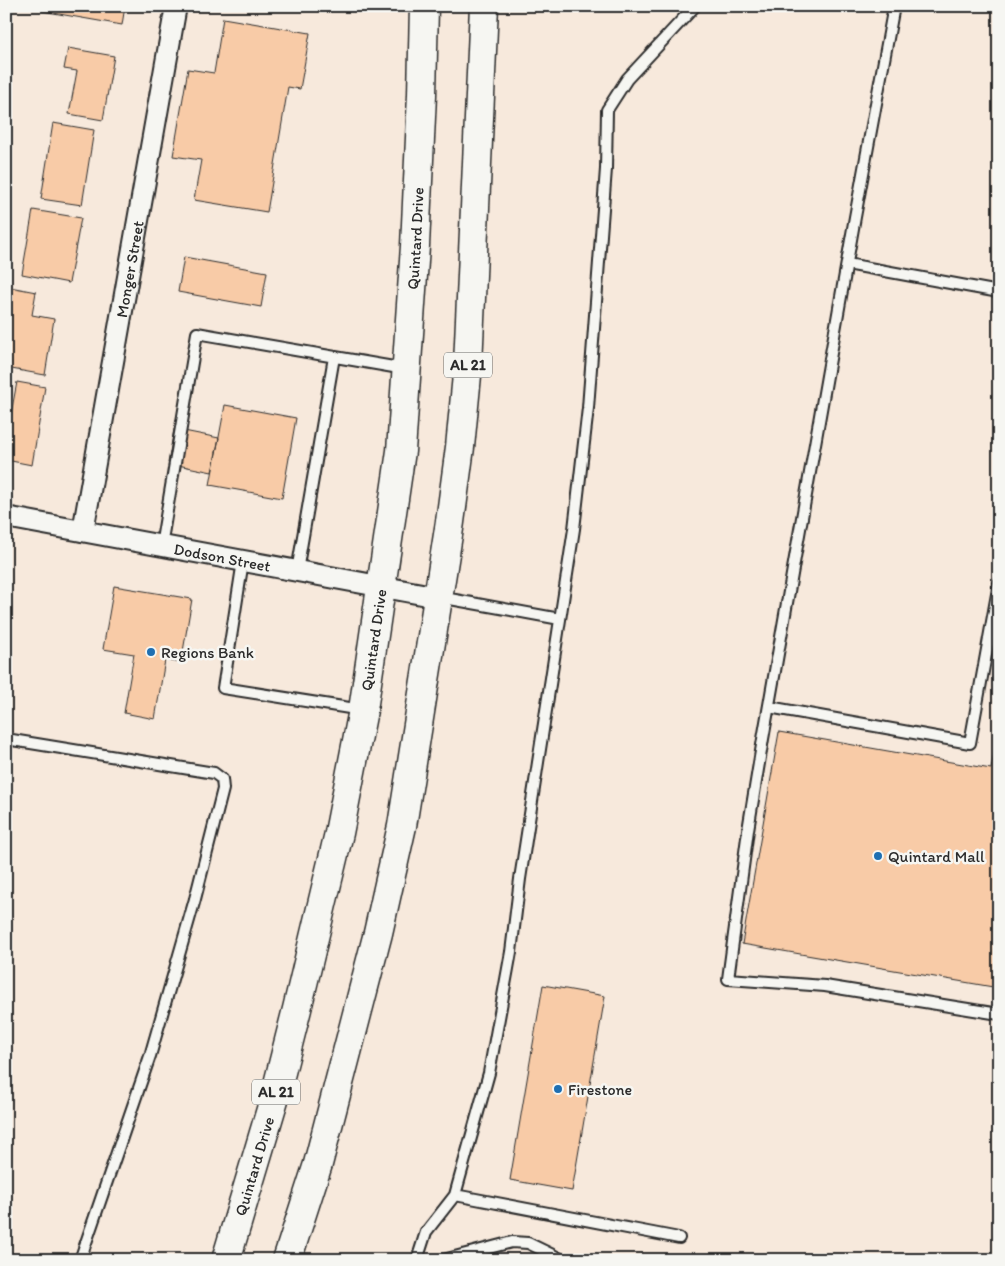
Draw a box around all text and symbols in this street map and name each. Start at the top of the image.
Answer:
street label: Quintard Drive [403,187,427,290]
street label: Monger Street [111,219,147,319]
road number: AL 21 [444,352,492,378]
street label: Dodson Street [172,539,272,575]
street label: Quintard Drive [356,588,390,692]
place label: Regions Bank [161,643,254,662]
marker: Regions Bank [145,646,157,658]
place label: Quintard Mall [888,847,985,866]
marker: Quintard Mall [872,850,884,862]
road number: AL 21 [252,1080,300,1104]
place label: Firestone [568,1080,632,1099]
marker: Firestone [552,1083,564,1095]
street label: Quintard Drive [230,1114,278,1218]

